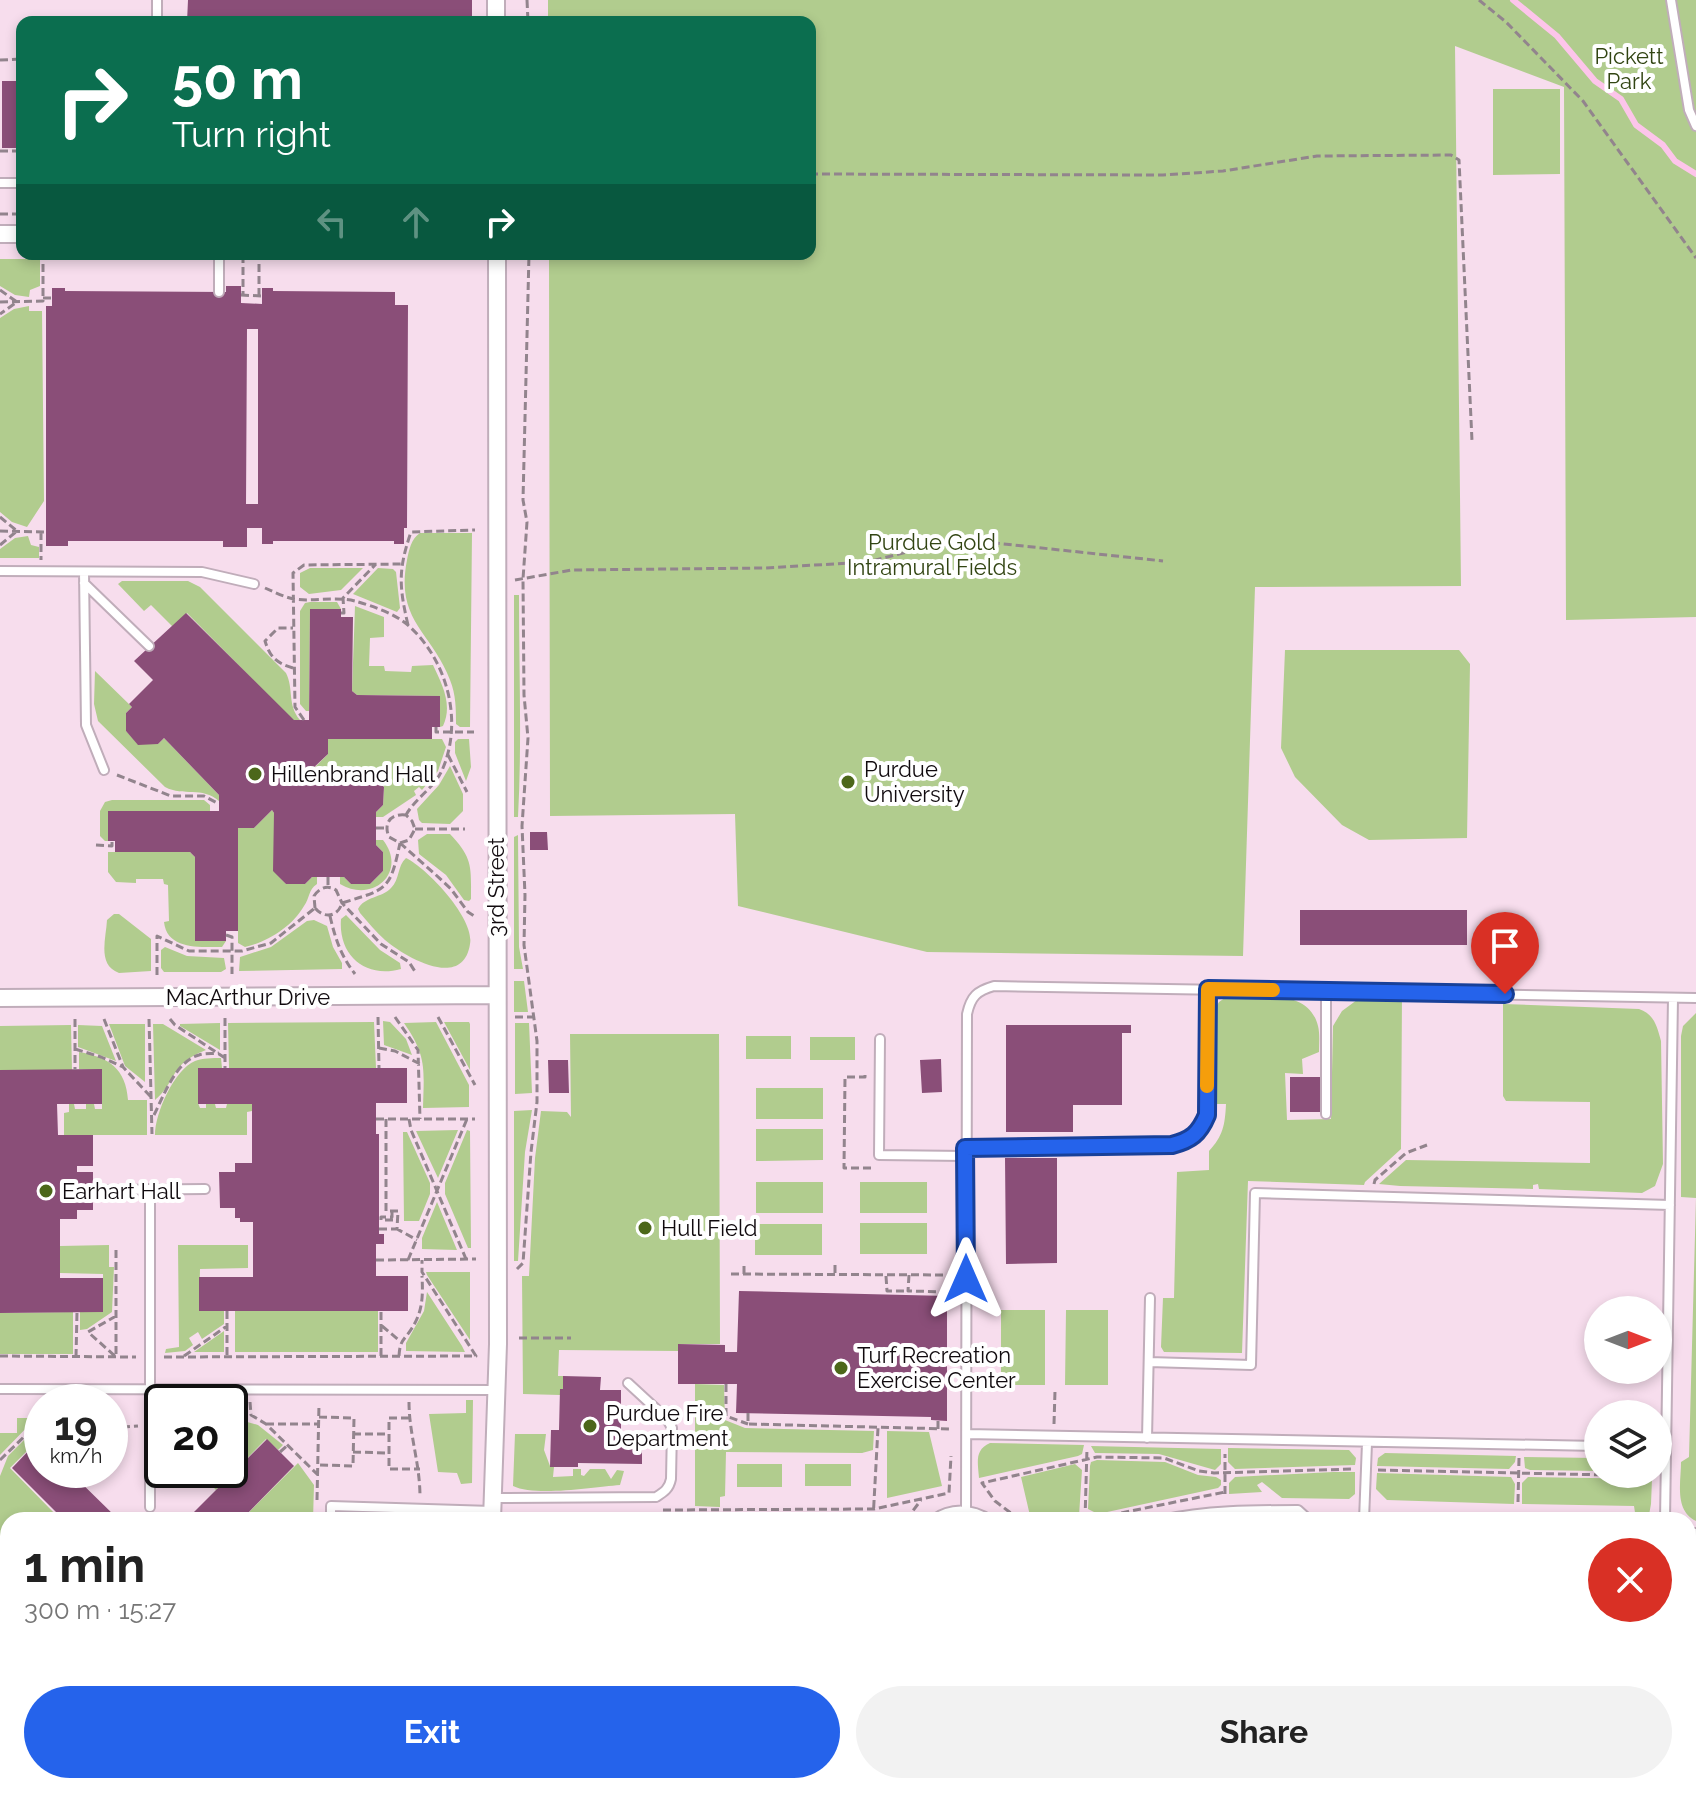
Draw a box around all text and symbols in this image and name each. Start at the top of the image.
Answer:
park label: Pickett Park [1594,43,1664,94]
text: 50 m [172,46,303,112]
icon: right [40,48,144,152]
text: Turn right [172,113,331,155]
icon: left [310,200,354,244]
icon: ahead [394,200,438,244]
icon: right [478,200,522,244]
park label: Purdue Gold Intramural Fields [847,529,1017,580]
place label: Purdue University [864,756,965,807]
place label: Hillenbrand Hall [271,761,435,787]
marker: Hillenbrand Hall [246,765,264,783]
marker: Purdue University [839,773,857,791]
street label: 3rd Street [483,837,509,937]
pin [1471,912,1539,994]
icon: arrive [1483,924,1527,968]
street label: MacArthur Drive [166,984,330,1010]
place label: Earhart Hall [62,1178,181,1204]
marker: Earhart Hall [37,1182,55,1200]
place label: Hull Field [661,1215,758,1241]
marker: Hull Field [636,1219,654,1237]
position arrow [924,1237,1008,1321]
north arrow [1584,1296,1672,1384]
map controls [1584,1296,1672,1488]
place label: Turf Recreation Exercise Center [857,1342,1016,1393]
marker: Turf Recreation Exercise Center [832,1359,850,1377]
speed limit sign: 20 [144,1384,248,1488]
place label: Purdue Fire Department [606,1400,729,1451]
button: layers [1584,1400,1672,1488]
text: 19 [54,1402,98,1449]
marker: Purdue Fire Department [581,1417,599,1435]
text: km/h [50,1444,102,1468]
text: 1 min [24,1537,145,1593]
button: close [1588,1538,1672,1622]
text: 300 m · 15:27 [24,1595,176,1625]
button: Exit [24,1686,840,1778]
button: Share [856,1686,1672,1778]

